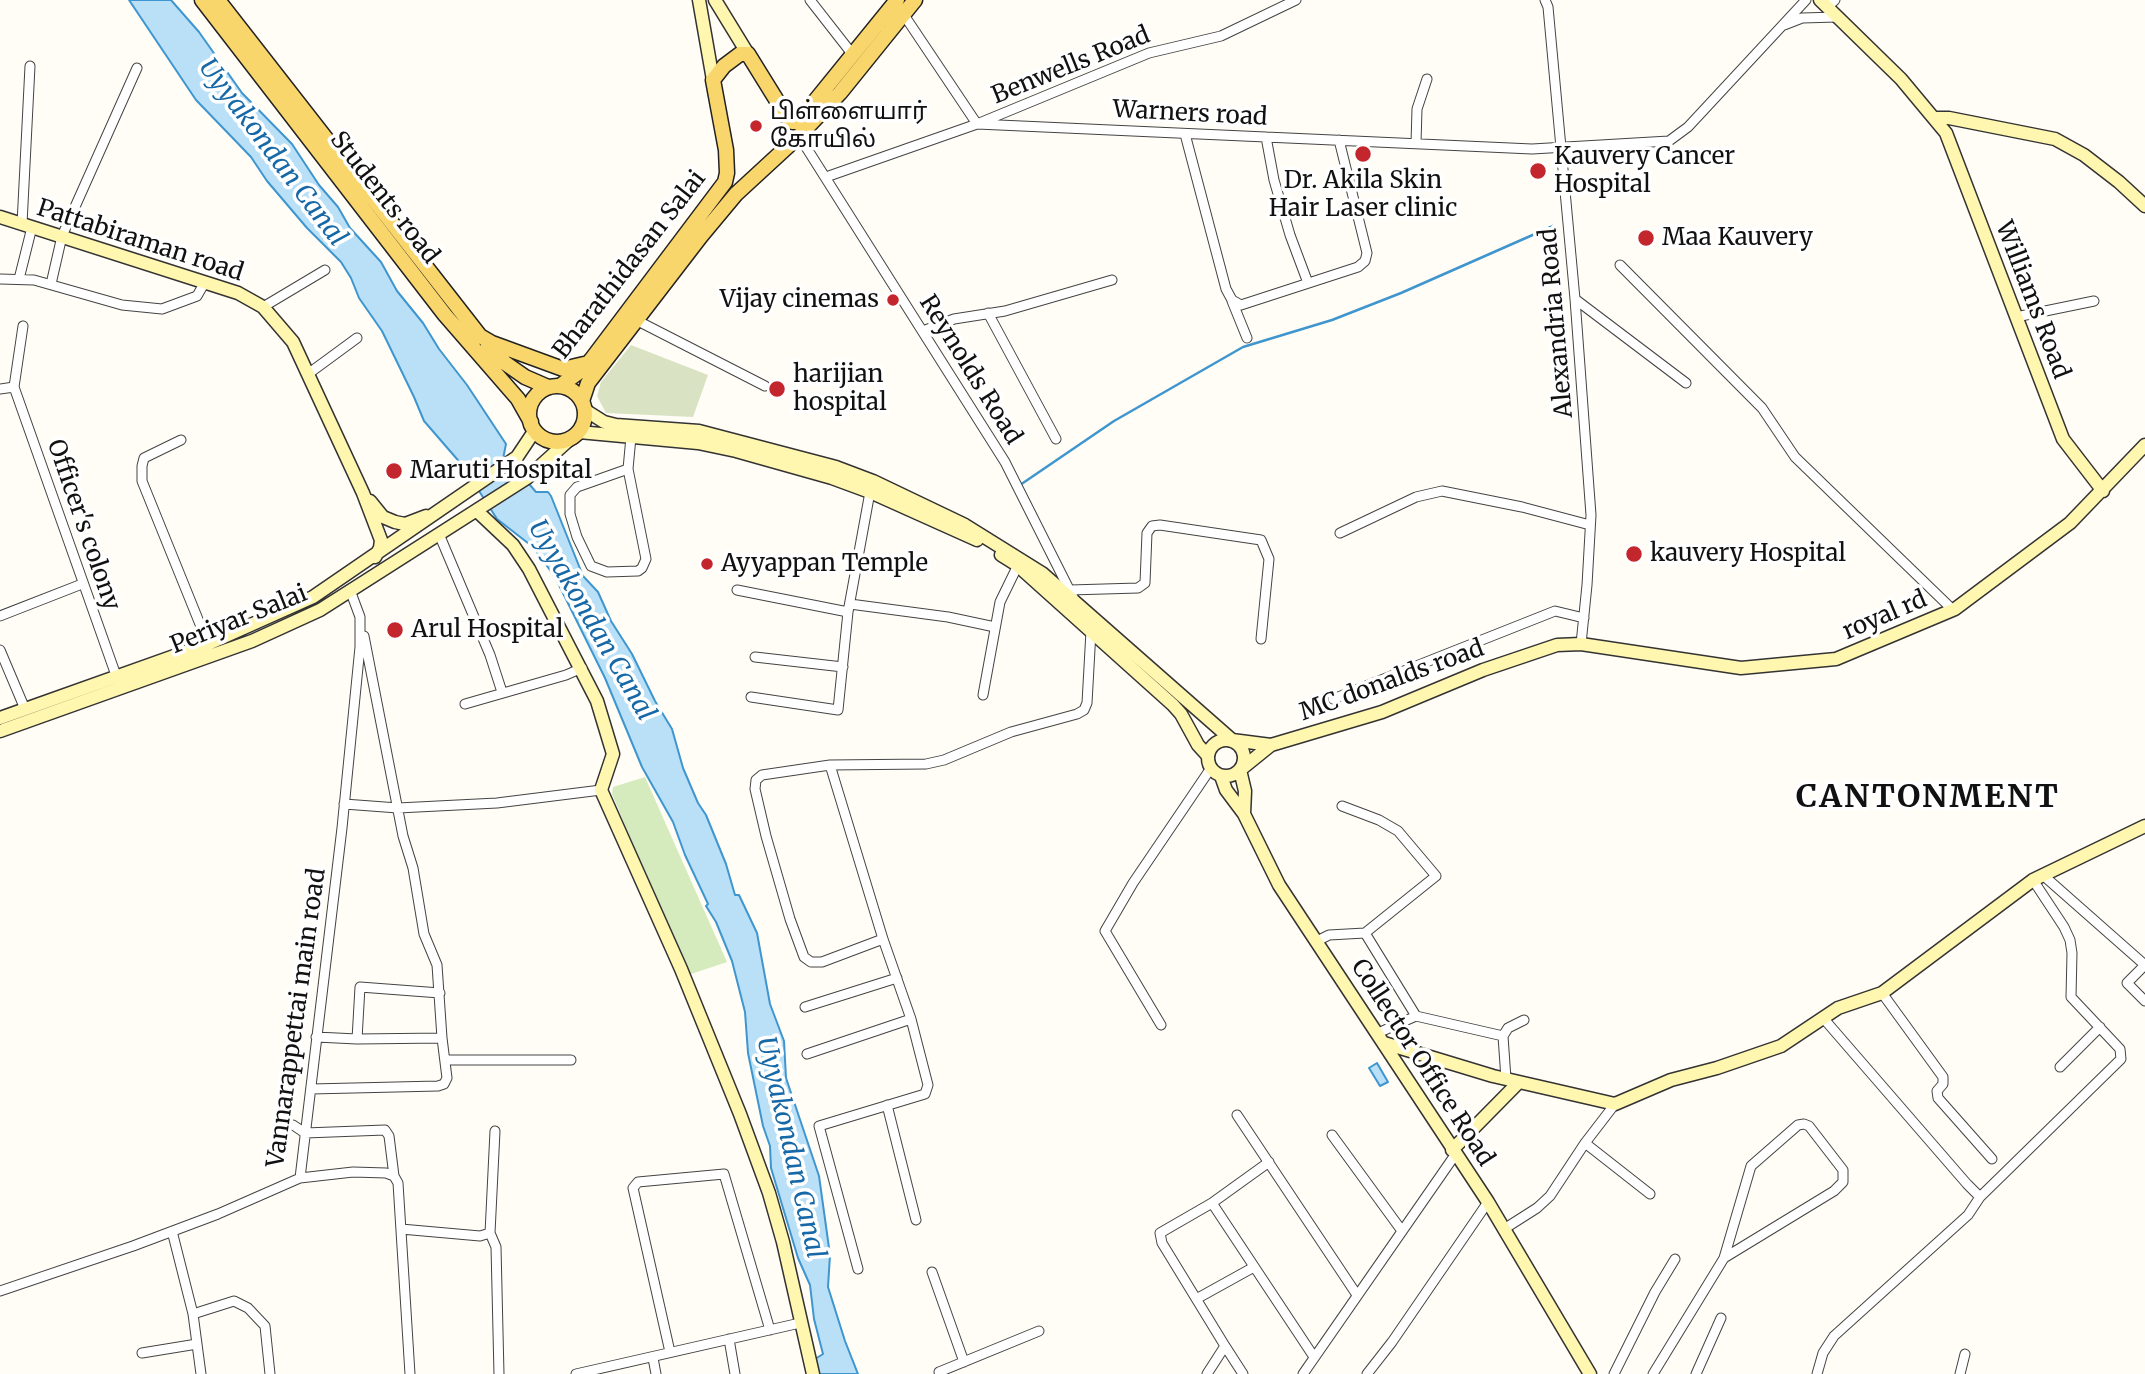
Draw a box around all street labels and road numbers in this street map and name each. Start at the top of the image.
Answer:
street label: Benwells Road [988,21,1154,111]
street label: Warners road [1112,96,1268,132]
street label: Students road [323,126,445,270]
street label: Bharathidasan Salai [548,165,712,365]
street label: Pattabiraman road [33,194,247,288]
street label: Williams Road [1989,217,2075,383]
street label: Alexandria Road [1534,227,1580,419]
street label: Reynolds Road [913,290,1027,450]
street label: Officer's colony [40,436,126,614]
street label: Periyar Salai [167,580,311,660]
street label: royal rd [1839,585,1931,647]
street label: MC donalds road [1296,634,1488,728]
street label: Vannarappettai main road [262,867,332,1169]
street label: Collector Office Road [1344,954,1500,1172]

